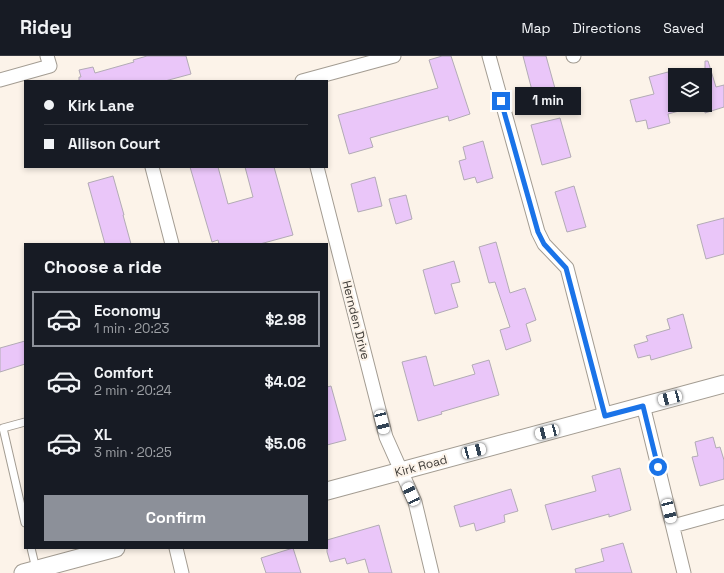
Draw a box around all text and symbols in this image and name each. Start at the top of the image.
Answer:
text: Ridey [20,15,72,40]
text: Map [521,19,551,37]
text: Directions [573,19,641,37]
text: Saved [663,19,704,37]
map controls [668,68,712,112]
button: layers [668,68,712,112]
callout: 1 min [515,87,581,115]
route end [492,92,510,110]
text: 1 min [532,92,564,109]
text: Kirk Lane [68,96,134,115]
text: Allison Court [68,134,160,153]
text: Choose a ride [44,255,162,278]
street label: Hernden Drive [338,279,374,361]
icon: car [46,301,82,337]
text: Economy [94,301,161,320]
text: $2.98 [265,310,306,329]
text: 1 min · 20:23 [94,320,169,337]
icon: car [46,363,82,399]
text: Comfort [94,363,154,382]
text: $4.02 [264,372,306,391]
text: 2 min · 20:24 [94,382,172,399]
car [657,389,683,407]
car [373,409,391,435]
car [534,423,560,441]
icon: car [46,425,82,461]
text: XL [94,425,112,444]
text: $5.06 [265,434,306,453]
car [461,442,487,460]
text: 3 min · 20:25 [94,444,172,461]
street label: Kirk Road [393,451,449,481]
route start [649,458,667,476]
car [400,481,422,507]
button: Confirm [44,495,308,541]
car [660,498,678,524]

